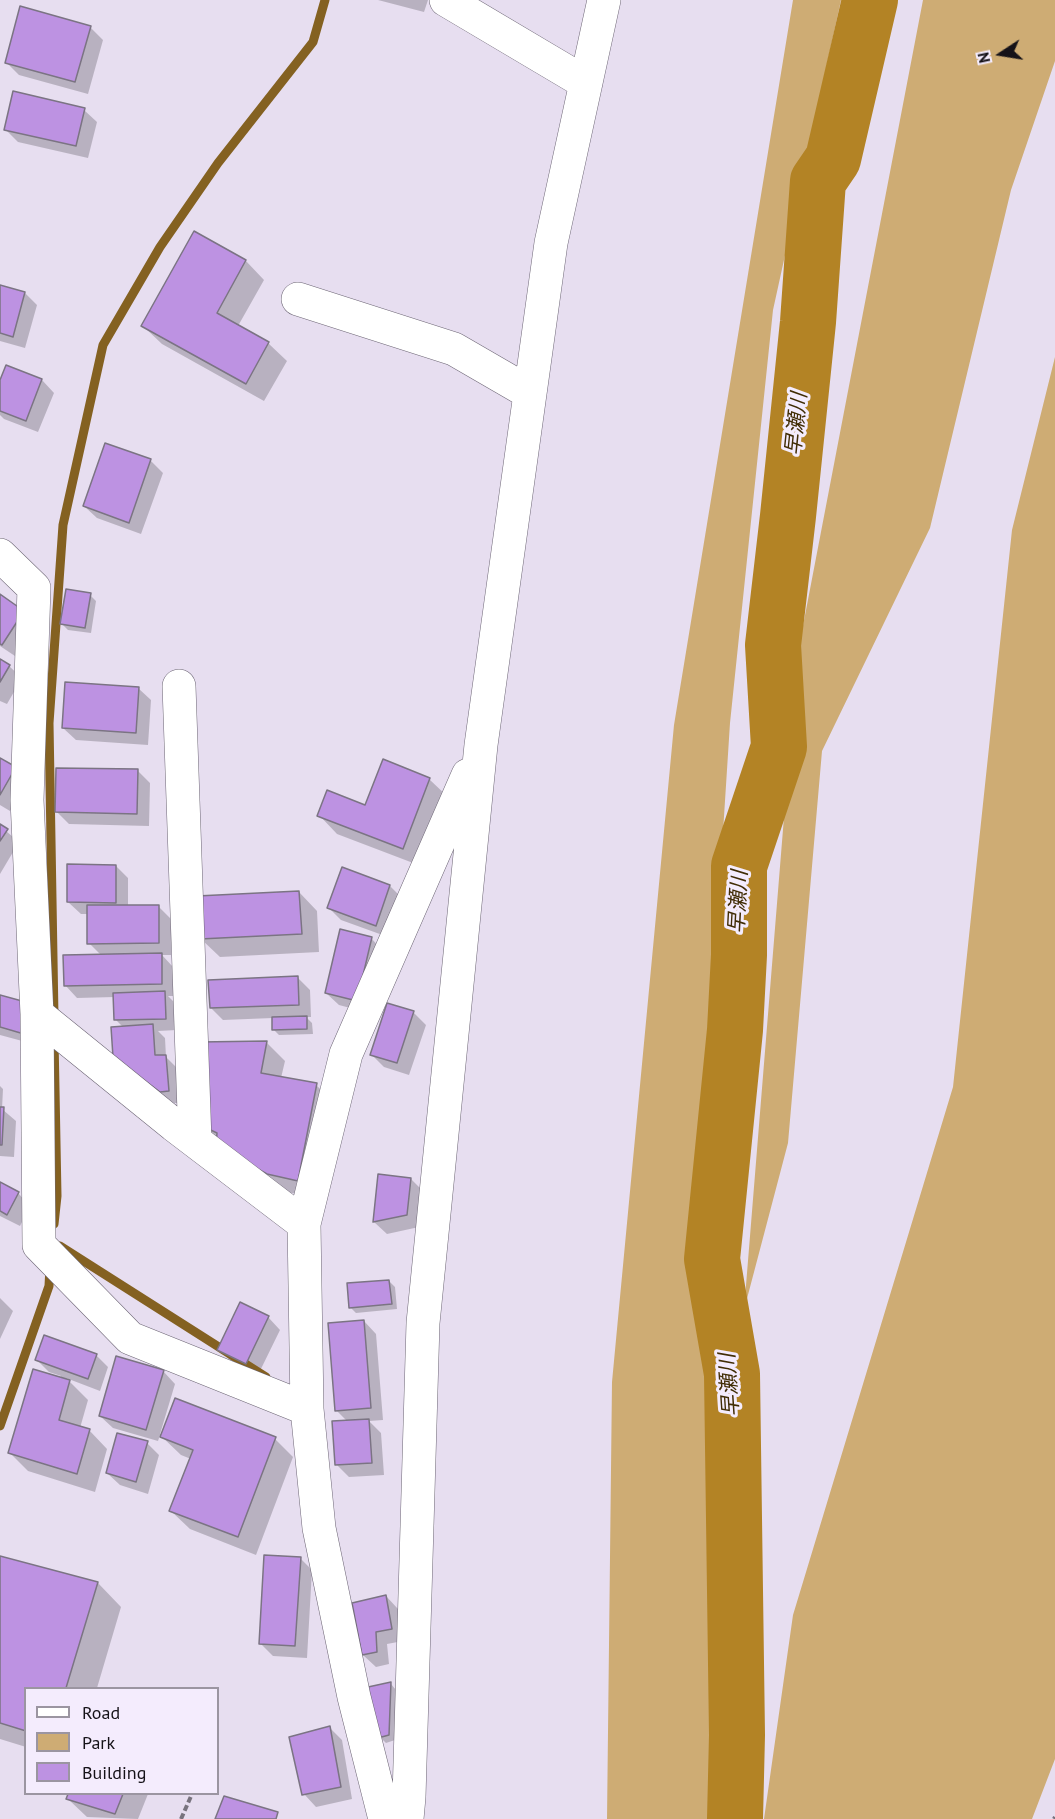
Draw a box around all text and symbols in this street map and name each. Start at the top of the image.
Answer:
north arrow [971,24,1031,84]
text: N [973,51,994,65]
water label: 早瀬川 [781,391,813,457]
water label: 早瀬川 [725,870,753,934]
water label: 早瀬川 [715,1353,745,1417]
legend [24,1687,219,1795]
text: Road [82,1701,120,1724]
text: Park [82,1731,115,1754]
text: Building [82,1761,146,1784]

